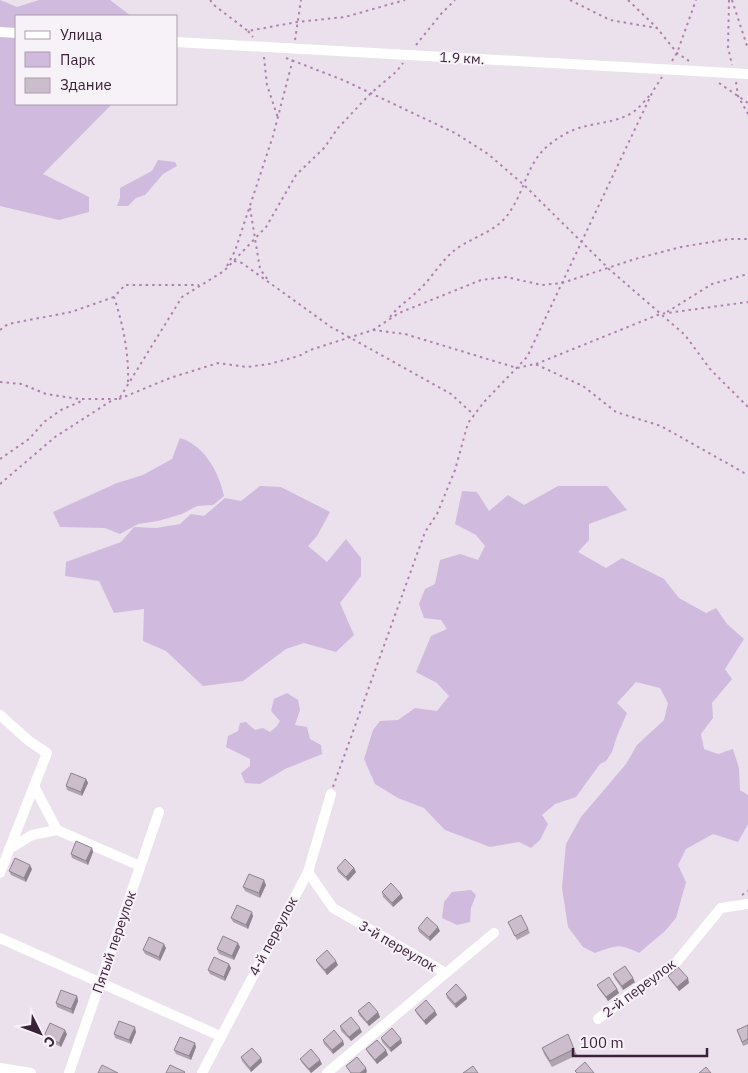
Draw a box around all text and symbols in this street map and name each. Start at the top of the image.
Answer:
legend [15,15,178,105]
text: Улица [60,25,102,44]
street label: 1.9 км. [439,48,485,68]
text: Парк [60,50,95,69]
text: Здание [60,75,112,94]
street label: Пятый переулок [88,888,140,996]
street label: 4-й переулок [245,893,302,979]
street label: 3-й переулок [356,916,441,976]
street label: 2-й переулок [599,954,679,1021]
north arrow [15,1008,65,1058]
scale bar [573,1026,707,1058]
text: С [40,1032,59,1051]
text: 100 m [580,1033,624,1052]

